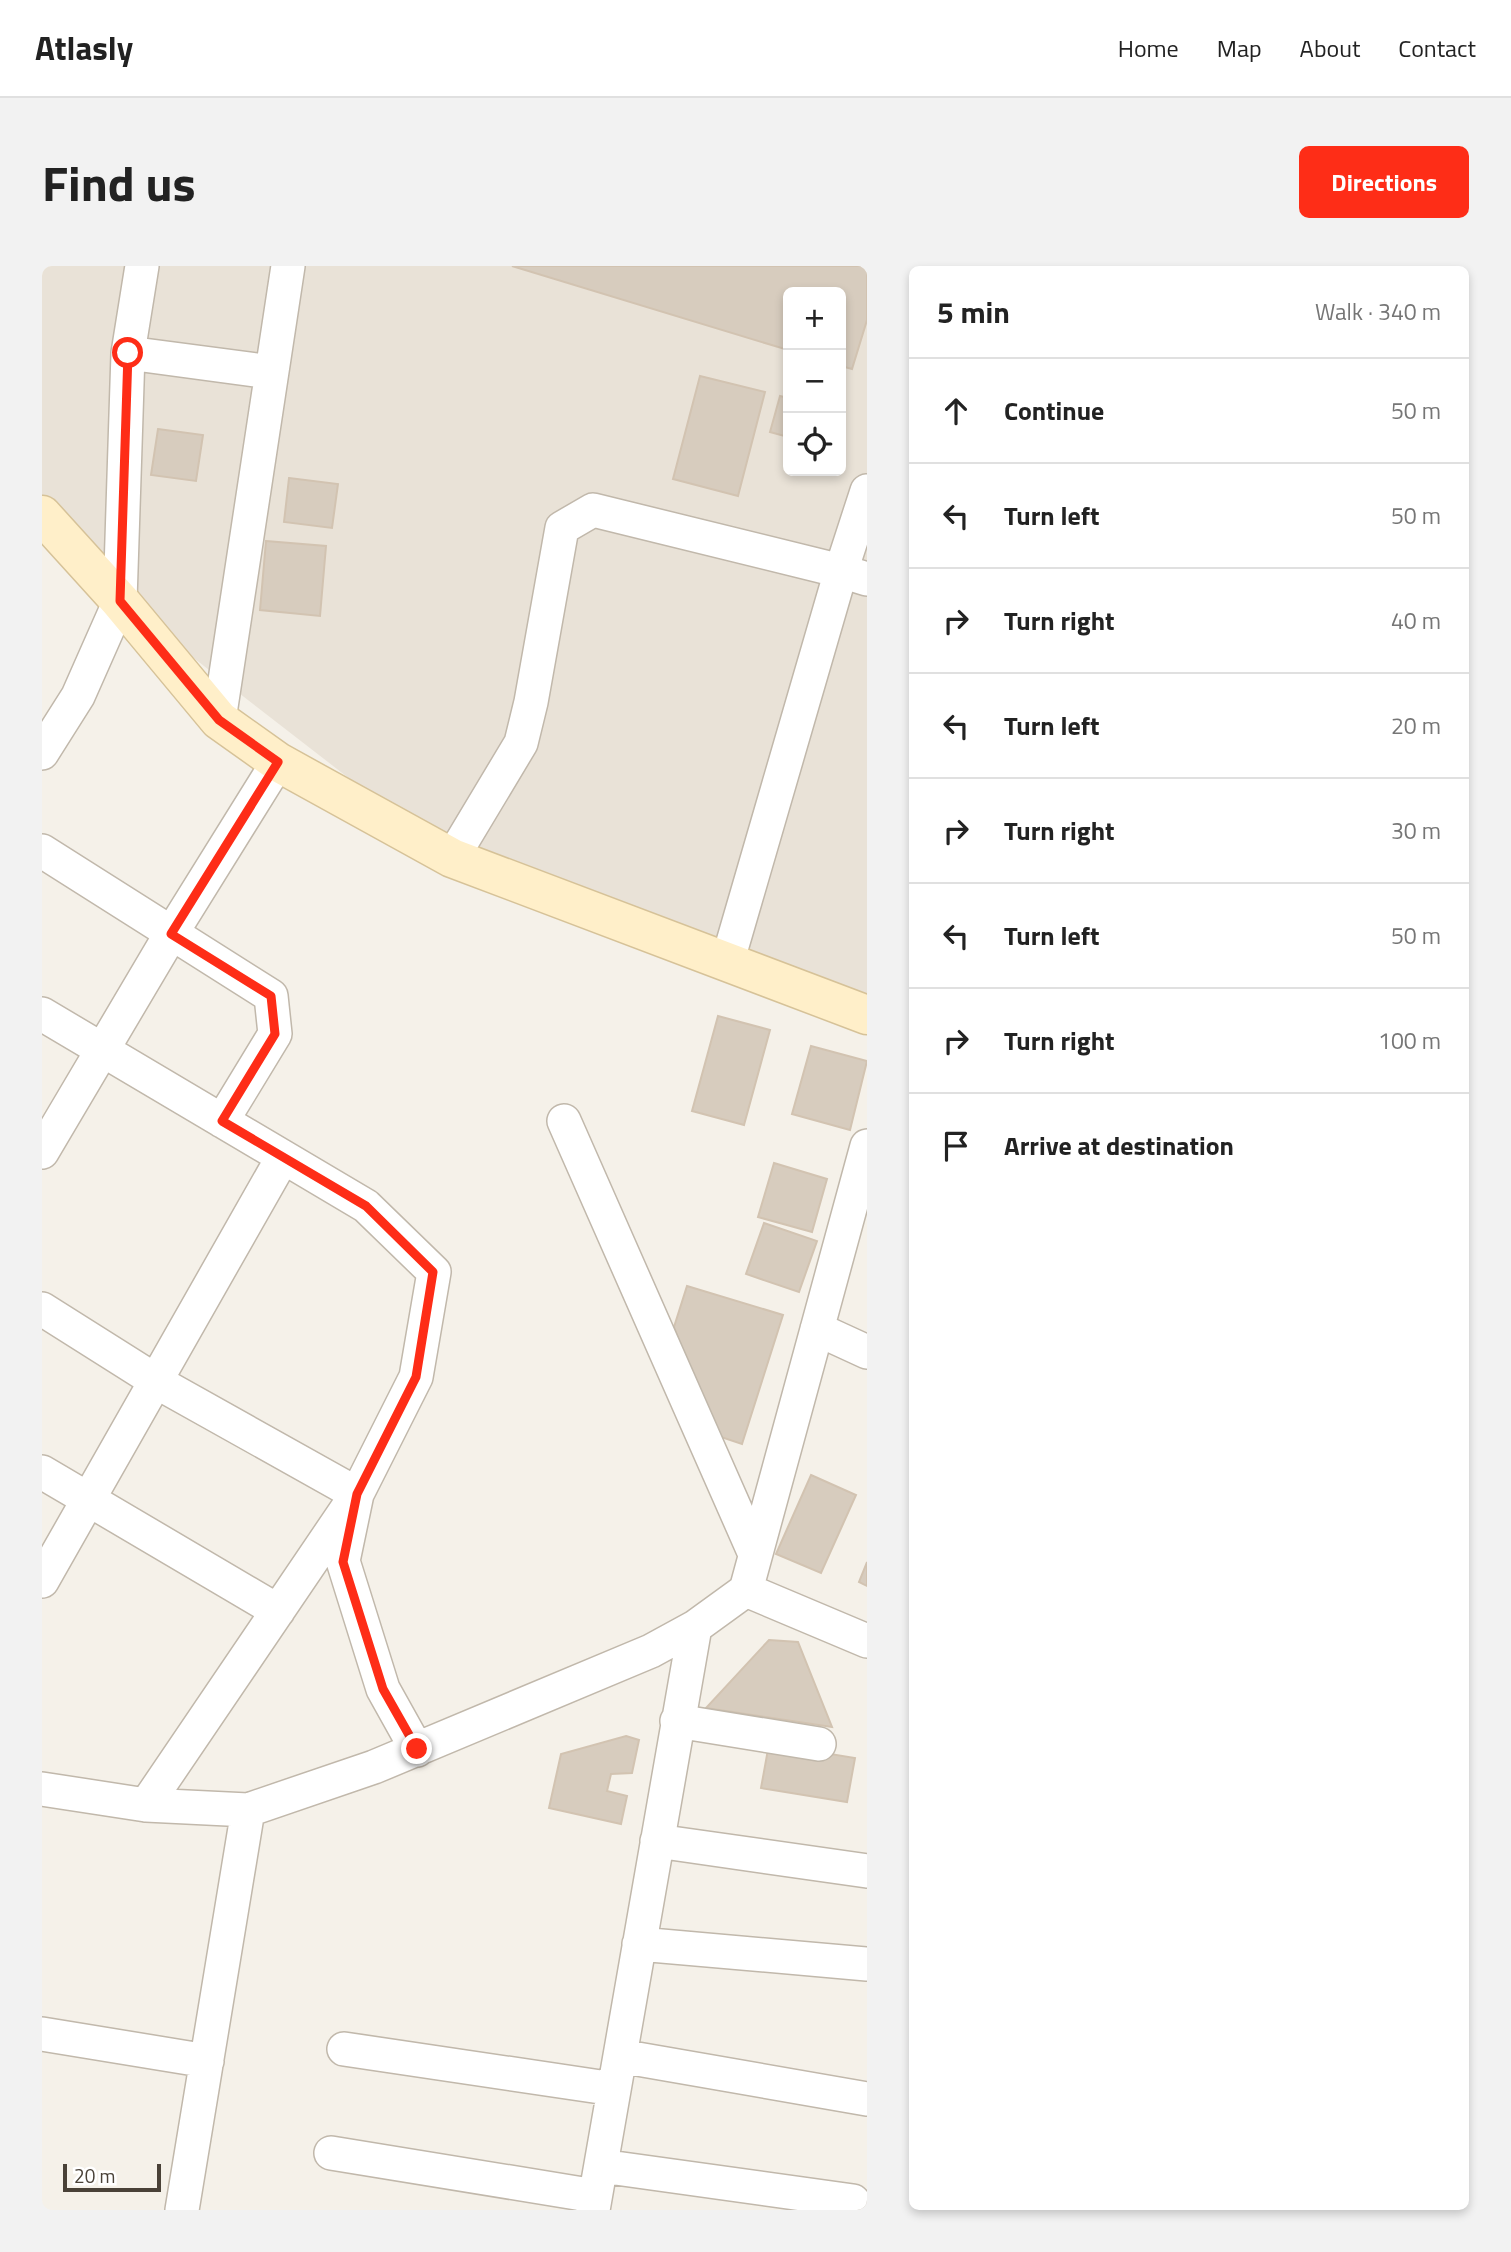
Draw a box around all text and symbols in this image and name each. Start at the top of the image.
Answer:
text: Atlasly [35,23,133,73]
text: Home [1118,30,1179,66]
text: Map [1217,30,1262,66]
text: About [1300,30,1360,66]
text: Contact [1398,30,1476,66]
text: Find us [42,145,196,220]
button: Directions [1299,146,1469,218]
map controls [783,287,846,476]
button: + [783,287,846,350]
text: 5 min [937,289,1010,335]
text: Walk · 340 m [1315,294,1441,329]
route start [112,337,143,368]
button: − [783,350,846,413]
text: Continue [1004,391,1104,430]
icon: ahead [937,392,975,430]
text: 50 m [1391,393,1441,428]
button: locate [783,413,846,476]
text: Turn left [1004,496,1099,535]
icon: left [937,497,975,535]
text: 50 m [1391,498,1441,533]
text: Turn right [1004,601,1115,640]
icon: right [937,602,975,640]
text: 40 m [1391,603,1441,638]
text: Turn left [1004,706,1099,745]
icon: left [937,707,975,745]
text: 20 m [1391,708,1441,743]
text: Turn right [1004,811,1115,850]
icon: right [937,812,975,850]
text: 30 m [1391,813,1441,848]
text: Turn left [1004,916,1099,955]
icon: left [937,917,975,955]
text: 50 m [1391,918,1441,953]
text: Turn right [1004,1021,1115,1060]
icon: right [937,1022,975,1060]
text: 100 m [1378,1023,1441,1058]
text: Arrive at destination [1004,1126,1234,1165]
icon: arrive [937,1127,975,1165]
route end [401,1733,432,1764]
scale bar [63,2161,161,2193]
text: 20 m [74,2161,115,2190]

